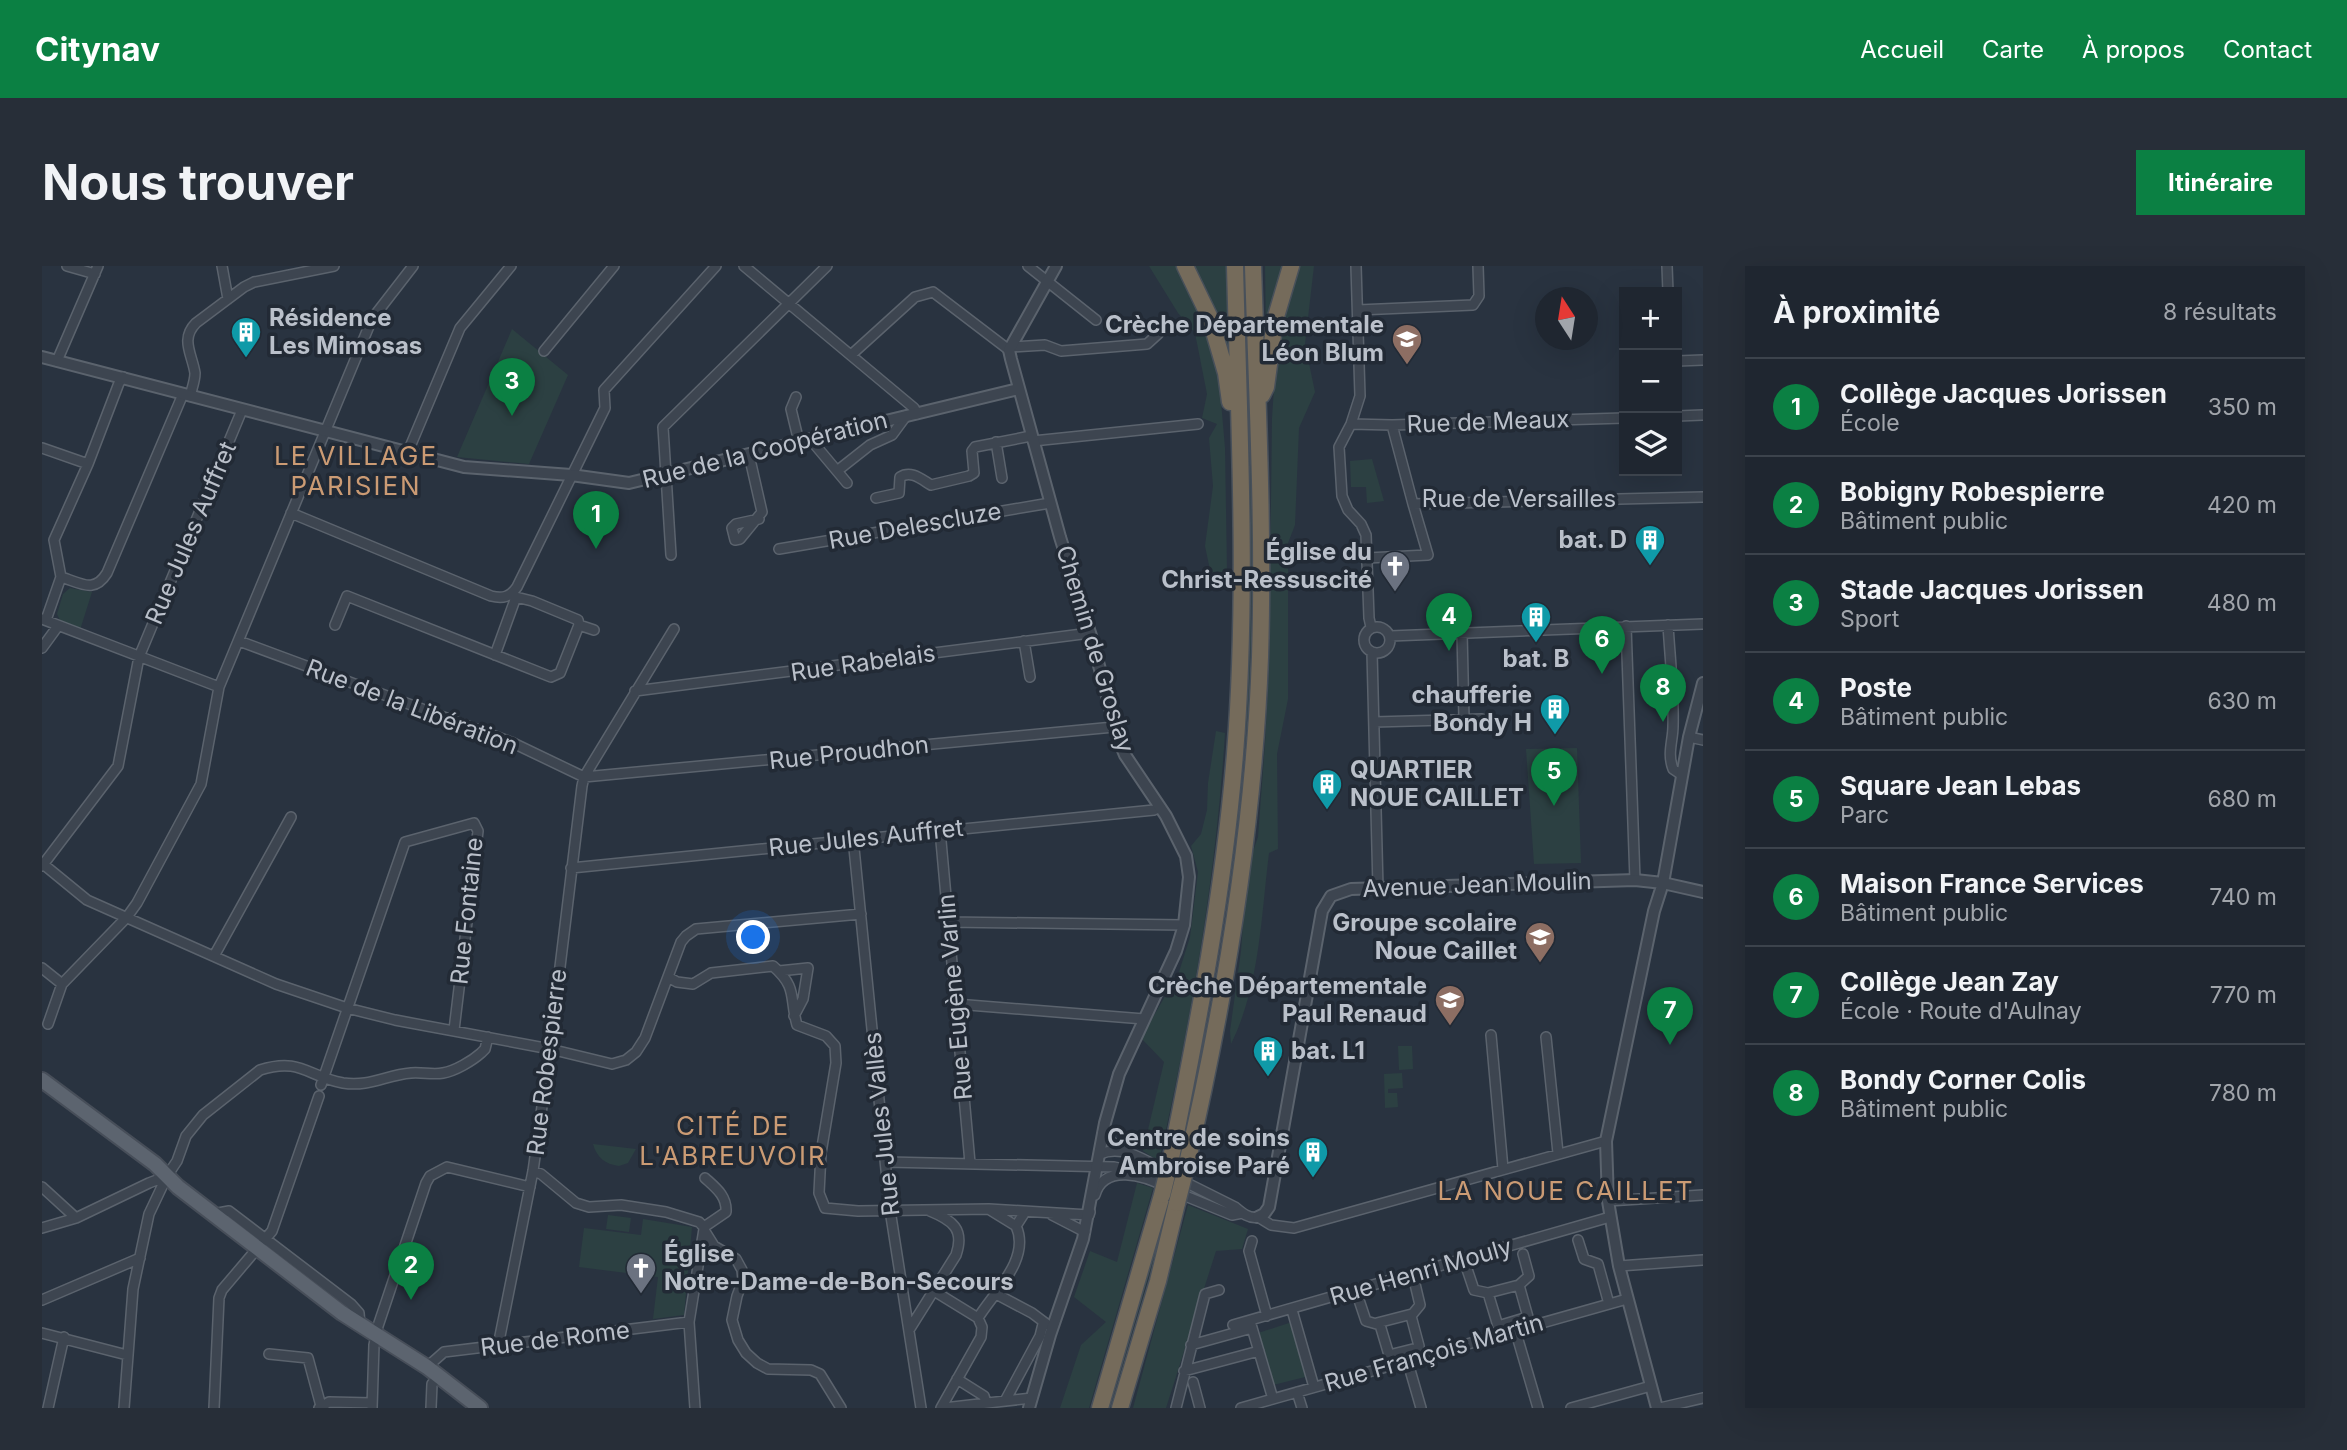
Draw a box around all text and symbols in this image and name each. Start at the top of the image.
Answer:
text: Citynav [35,29,160,69]
text: Accueil [1860,35,1944,64]
text: Carte [1982,35,2044,64]
text: À propos [2082,35,2185,64]
text: Contact [2223,35,2312,64]
button: Itinéraire [2136,150,2305,215]
text: Nous trouver [42,153,354,212]
north arrow [1535,287,1598,350]
map controls [1619,287,1682,476]
button: + [1619,287,1682,350]
text: À proximité [1773,294,1940,330]
text: 8 résultats [2163,298,2277,326]
place label: Résidence Les Mimosas [269,303,422,360]
place label: Crèche Départementale Léon Blum [1105,310,1384,367]
building icon: Résidence Les Mimosas [229,315,263,359]
school or university icon: Crèche Départementale Léon Blum [1390,322,1424,366]
button: − [1619,350,1682,413]
pin: 3 [489,358,535,416]
text: Collège Jacques Jorissen [1840,378,2167,409]
text: 1 [1791,393,1801,421]
text: 350 m [2208,393,2277,421]
street label: Rue de Meaux [1406,404,1570,439]
street label: Rue de la Coopération [639,405,890,494]
text: École [1840,409,1900,437]
button: layers [1619,413,1682,476]
street label: Rue Jules Auffret [139,437,242,628]
district label: LE VILLAGE PARISIEN [274,440,438,501]
text: Bobigny Robespierre [1840,476,2105,507]
street label: Rue de Versailles [1422,484,1616,513]
pin: 1 [573,491,619,549]
text: 2 [1789,491,1803,519]
text: 420 m [2207,491,2277,519]
street label: Rue Delescluze [826,496,1003,555]
text: Bâtiment public [1840,507,2008,535]
building icon: bat. D [1633,523,1667,567]
place label: bat. D [1559,525,1627,554]
place label: Église du Christ-Ressuscité [1161,537,1372,594]
street label: Chemin de Groslay [1050,542,1141,756]
church icon: Église du Christ-Ressuscité [1378,549,1412,593]
text: Stade Jacques Jorissen [1840,574,2144,605]
text: 3 [1789,589,1803,617]
text: 480 m [2207,589,2277,617]
pin: 4 [1426,593,1472,651]
building icon: bat. B [1519,600,1553,644]
text: Sport [1840,605,1899,633]
pin: 6 [1579,616,1625,674]
street label: Rue Rabelais [789,638,937,687]
place label: bat. B [1503,644,1569,673]
street label: Rue de la Libération [302,653,522,760]
pin: 8 [1640,664,1686,722]
text: Poste [1840,672,1912,703]
place label: chaufferie Bondy H [1411,680,1532,737]
text: 4 [1788,687,1804,715]
text: 630 m [2207,687,2277,715]
building icon: chaufferie Bondy H [1538,692,1572,736]
text: Bâtiment public [1840,703,2008,731]
street label: Rue Proudhon [768,730,930,775]
pin: 5 [1531,748,1577,806]
place label: QUARTIER NOUE CAILLET [1350,755,1524,812]
building icon: QUARTIER NOUE CAILLET [1310,767,1344,811]
text: Square Jean Lebas [1840,770,2081,801]
text: 5 [1789,785,1803,813]
text: 680 m [2207,785,2277,813]
text: Parc [1840,801,1889,829]
street label: Rue Jules Auffret [767,813,965,862]
street label: Rue Fontaine [444,836,489,986]
street label: Avenue Jean Moulin [1362,866,1592,903]
text: Maison France Services [1840,868,2144,899]
text: 6 [1789,883,1803,911]
text: 740 m [2209,883,2277,911]
street label: Rue Eugène Varlin [931,893,978,1101]
text: Bâtiment public [1840,899,2008,927]
place label: Groupe scolaire Noue Caillet [1332,908,1517,965]
your location [736,920,770,954]
school or university icon: Groupe scolaire Noue Caillet [1523,920,1557,964]
text: Collège Jean Zay [1840,966,2059,997]
street label: Rue Robespierre [521,967,572,1157]
place label: Crèche Départementale Paul Renaud [1148,971,1427,1028]
text: 7 [1789,981,1803,1009]
text: 770 m [2210,981,2277,1009]
school or university icon: Crèche Départementale Paul Renaud [1433,983,1467,1027]
pin: 7 [1647,987,1693,1045]
text: École · Route d'Aulnay [1840,997,2082,1025]
street label: Rue Jules Vallès [857,1031,906,1217]
building icon: bat. L1 [1251,1034,1285,1078]
place label: bat. L1 [1291,1036,1365,1065]
text: Bondy Corner Colis [1840,1064,2086,1095]
text: 8 [1789,1079,1803,1107]
text: 780 m [2209,1079,2277,1107]
text: Bâtiment public [1840,1095,2008,1123]
district label: CITÉ DE L'ABREUVOIR [639,1110,827,1171]
place label: Centre de soins Ambroise Paré [1107,1123,1290,1180]
building icon: Centre de soins Ambroise Paré [1296,1135,1330,1179]
district label: LA NOUE CAILLET [1438,1175,1694,1206]
street label: Rue Henri Mouly [1326,1232,1515,1311]
place label: Église Notre-Dame-de-Bon-Secours [664,1239,1014,1296]
pin: 2 [388,1242,434,1300]
church icon: Église Notre-Dame-de-Bon-Secours [624,1251,658,1295]
street label: Rue François Martin [1321,1307,1547,1398]
street label: Rue de Rome [479,1315,631,1362]

